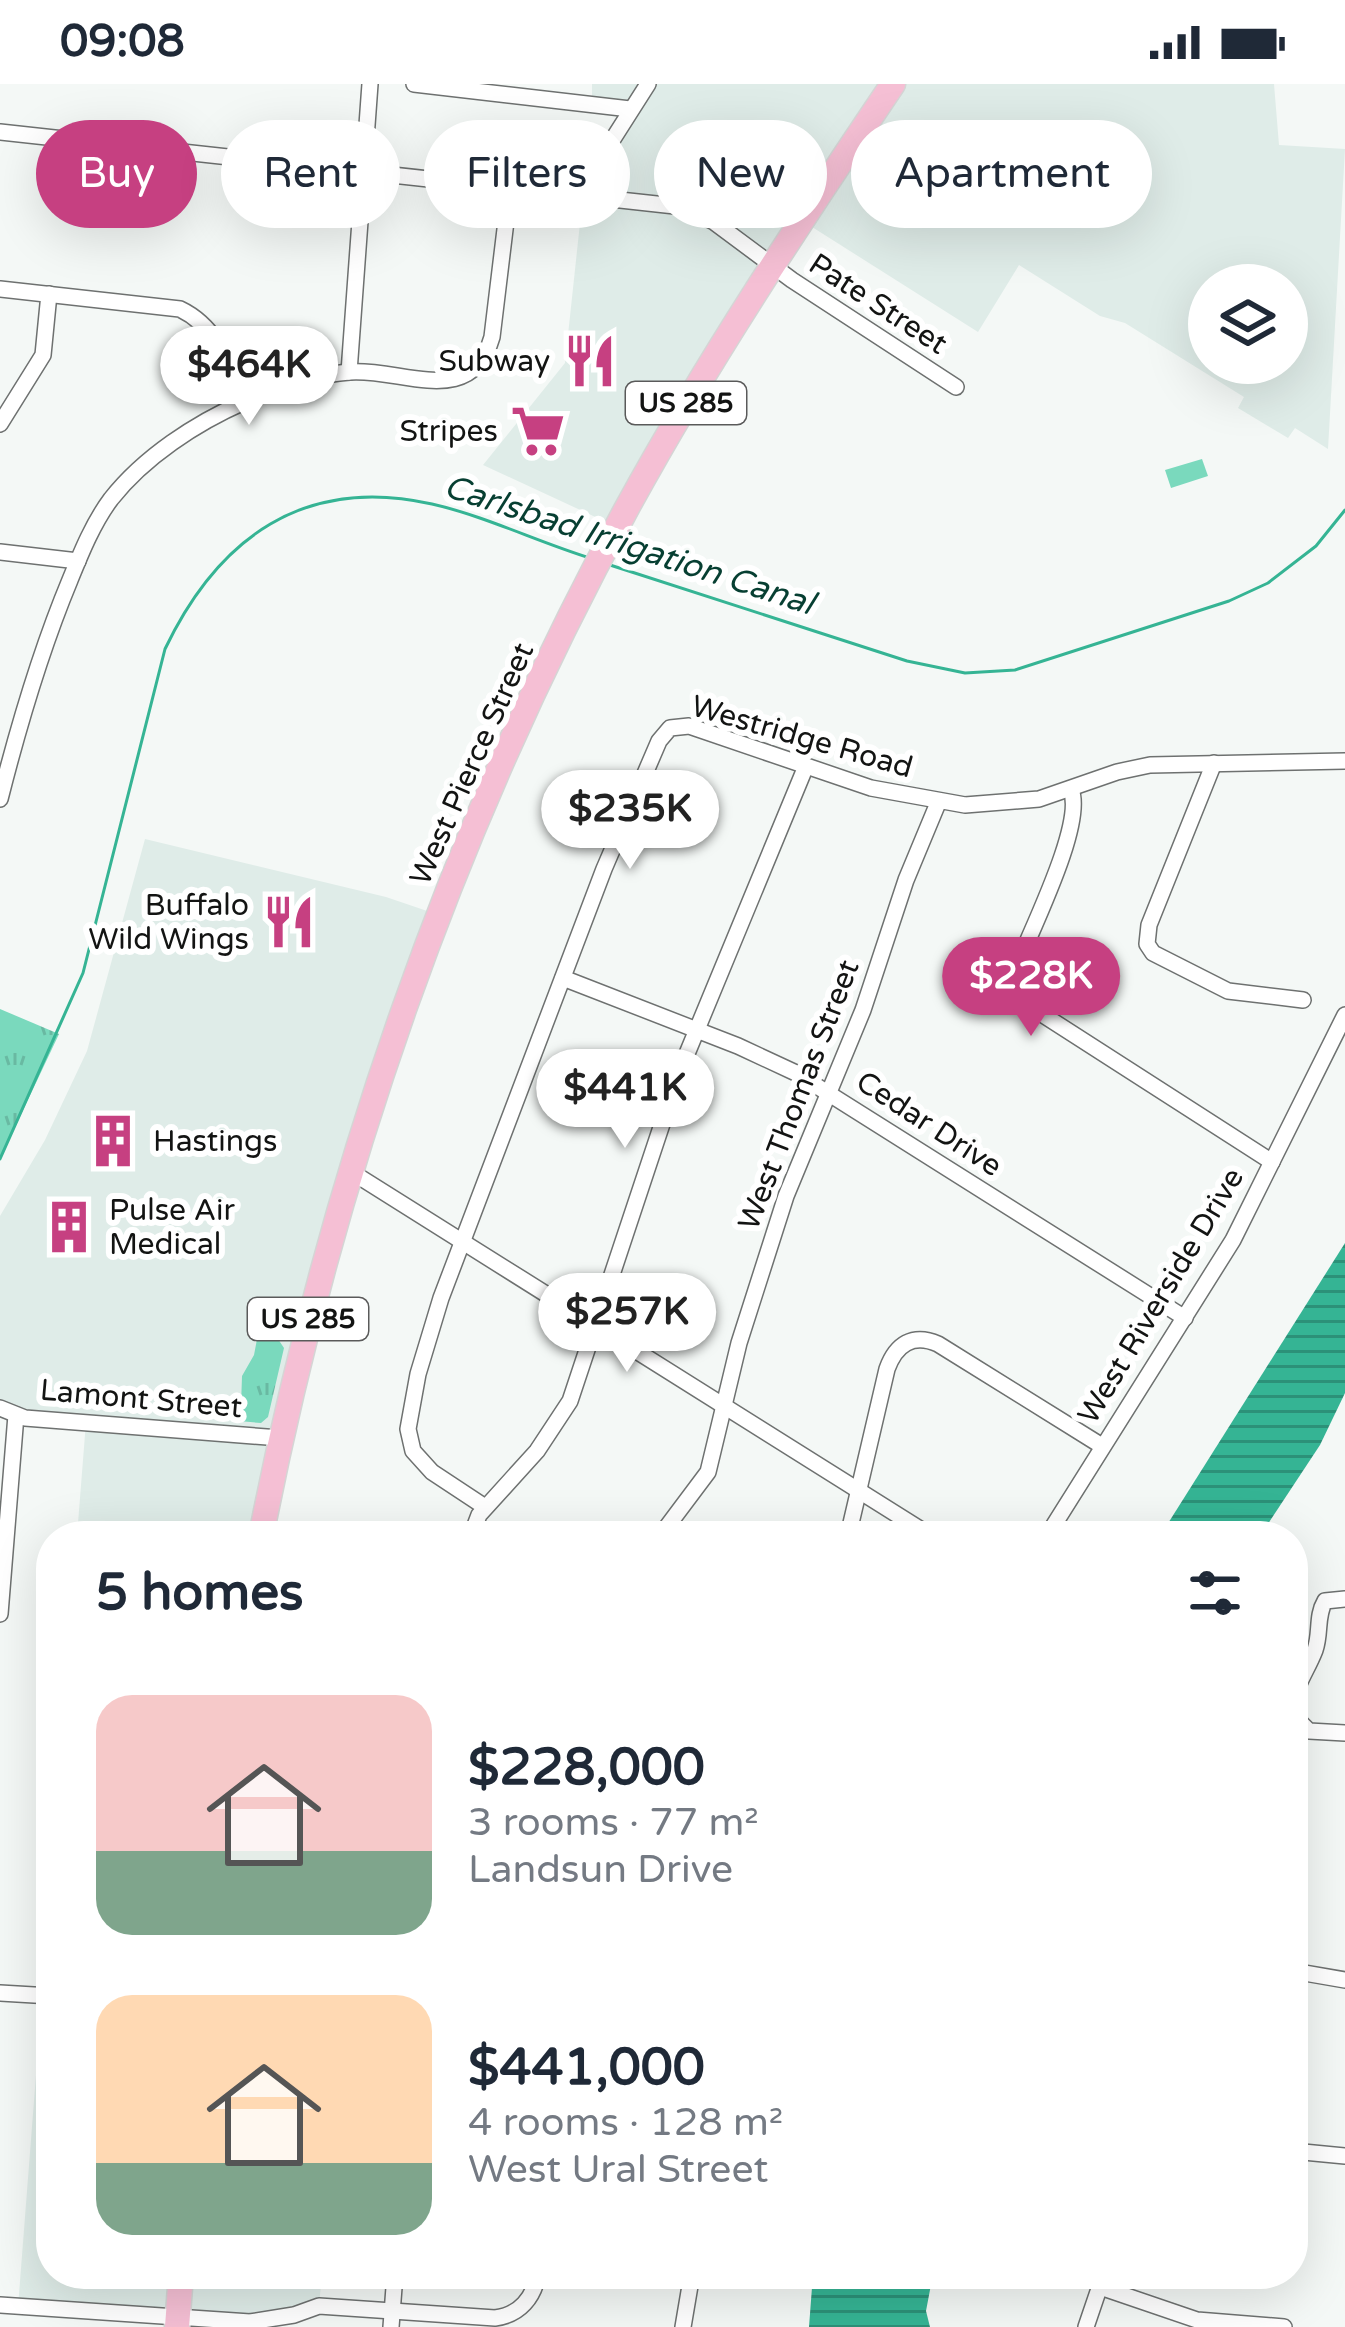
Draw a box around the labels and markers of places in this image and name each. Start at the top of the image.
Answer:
pin: $464K [165,326,333,428]
restaurant icon: Subway [561,332,619,390]
place label: Subway [439,343,550,380]
supermarket icon: Stripes [509,402,567,460]
place label: Stripes [399,413,498,450]
pin: $235K [546,770,714,872]
place label: Buffalo Wild Wings [88,887,249,958]
restaurant icon: Buffalo Wild Wings [260,893,318,951]
pin: $228K [947,937,1115,1039]
pin: $441K [541,1049,709,1151]
building icon: Hastings [84,1112,142,1170]
place label: Hastings [153,1123,277,1160]
place label: Pulse Air Medical [109,1192,236,1263]
building icon: Pulse Air Medical [40,1198,98,1256]
pin: $257K [543,1273,711,1375]

